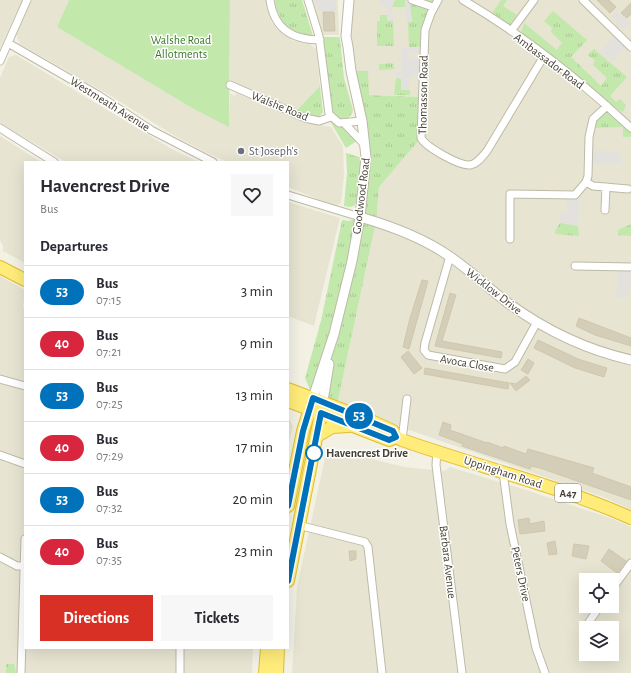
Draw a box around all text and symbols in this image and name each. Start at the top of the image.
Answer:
street label: Ambassador Road [512,31,586,91]
park label: Walshe Road Allotments [151,34,211,60]
street label: Thomasson Road [416,55,430,135]
street label: Westmeath Avenue [68,75,152,133]
street label: Walshe Road [250,89,310,123]
place label: St Joseph's [249,145,298,157]
marker: St Joseph's [236,146,246,156]
street label: Goodwood Road [350,157,372,235]
button: heart [231,174,273,216]
text: Havencrest Drive [40,177,170,196]
text: Bus [40,203,58,216]
text: Departures [40,239,108,254]
street label: Wicklow Drive [464,266,524,316]
text: Bus [96,276,118,291]
text: 3 min [241,284,273,299]
text: 53 [56,285,68,299]
text: 07:15 [96,294,121,307]
text: Bus [96,328,118,343]
text: 9 min [240,336,273,351]
text: 40 [55,337,69,351]
text: 07:21 [96,346,122,359]
street label: Avoca Close [439,352,495,374]
text: Bus [96,380,118,395]
text: 13 min [236,388,273,403]
text: 53 [56,389,68,403]
text: 07:25 [96,398,123,411]
line badge: 53 [341,403,377,429]
text: 53 [353,409,365,423]
text: Bus [96,432,118,447]
text: 17 min [236,440,273,455]
text: 40 [55,441,69,455]
marker: Havencrest Drive [305,444,323,462]
place label: Havencrest Drive [326,447,408,459]
text: 07:29 [96,450,123,463]
street label: Uppingham Road [462,454,544,490]
text: Bus [96,484,118,499]
road number: A47 [555,484,581,502]
text: 20 min [232,492,273,507]
text: 53 [56,493,68,507]
text: 07:32 [96,502,123,515]
street label: Barbara Avenue [438,525,458,599]
text: Bus [96,536,118,551]
text: 23 min [234,544,273,559]
text: 40 [55,545,69,559]
street label: Peters Drive [509,546,533,602]
text: 07:35 [96,554,122,567]
map controls [579,573,619,661]
button: locate [579,573,619,613]
button: Directions [40,595,153,641]
button: Tickets [161,595,273,641]
button: layers [579,621,619,661]

